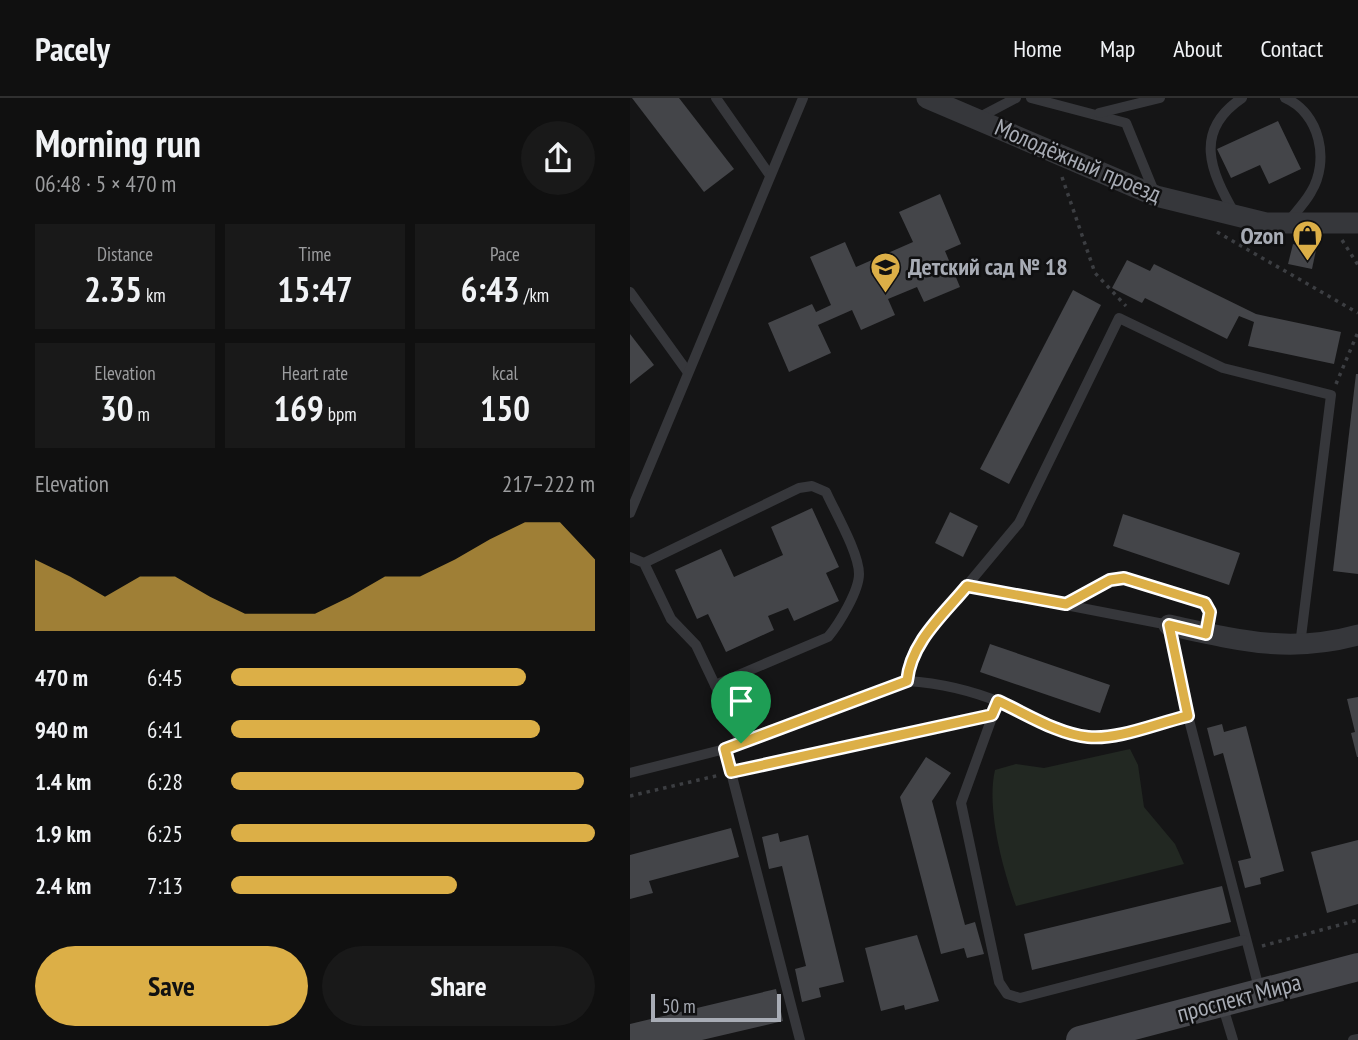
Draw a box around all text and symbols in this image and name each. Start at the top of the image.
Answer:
text: Pacely [35,27,110,70]
text: Home [1013,33,1062,64]
text: Map [1100,33,1135,64]
text: About [1173,33,1222,64]
text: Contact [1260,33,1323,64]
street label: Молодёжный проезд [990,112,1167,210]
text: Morning run [35,118,201,167]
button: share [521,121,595,195]
text: 06:48 · 5 × 470 m [35,169,176,198]
shop icon: Ozon [1290,219,1324,263]
place label: Ozon [1241,220,1284,251]
text: Distance [97,242,153,266]
text: Time [299,242,331,266]
text: Pace [490,242,520,266]
school or university icon: Детский сад № 18 [868,250,902,294]
place label: Детский сад № 18 [908,251,1068,282]
text: 2.35 [84,266,142,312]
text: 15:47 [277,266,353,312]
text: 6:43 [461,266,520,312]
text: km [142,283,166,307]
text: /km [520,283,549,307]
text: Elevation [95,361,155,385]
text: Heart rate [282,361,348,385]
text: kcal [492,361,518,385]
text: 30 [100,385,134,431]
text: 169 [273,385,324,431]
text: 150 [480,385,530,431]
text: m [134,402,150,426]
text: bpm [324,402,357,426]
text: Elevation [35,469,109,498]
text: 217–222 m [502,469,595,498]
text: 470 m [35,663,88,692]
text: 6:45 [147,663,183,692]
pin [711,671,771,743]
icon: arrive [722,682,760,720]
text: 940 m [35,715,88,744]
text: 6:41 [147,715,183,744]
text: 1.4 km [35,767,91,796]
text: 6:28 [147,767,183,796]
text: 1.9 km [35,819,91,848]
text: 6:25 [147,819,183,848]
text: 2.4 km [35,871,91,900]
text: 7:13 [147,871,183,900]
button: Save [35,946,308,1026]
button: Share [322,946,595,1026]
street label: проспект Мира [1173,966,1304,1029]
scale bar [651,991,780,1023]
text: 50 m [662,994,696,1018]

